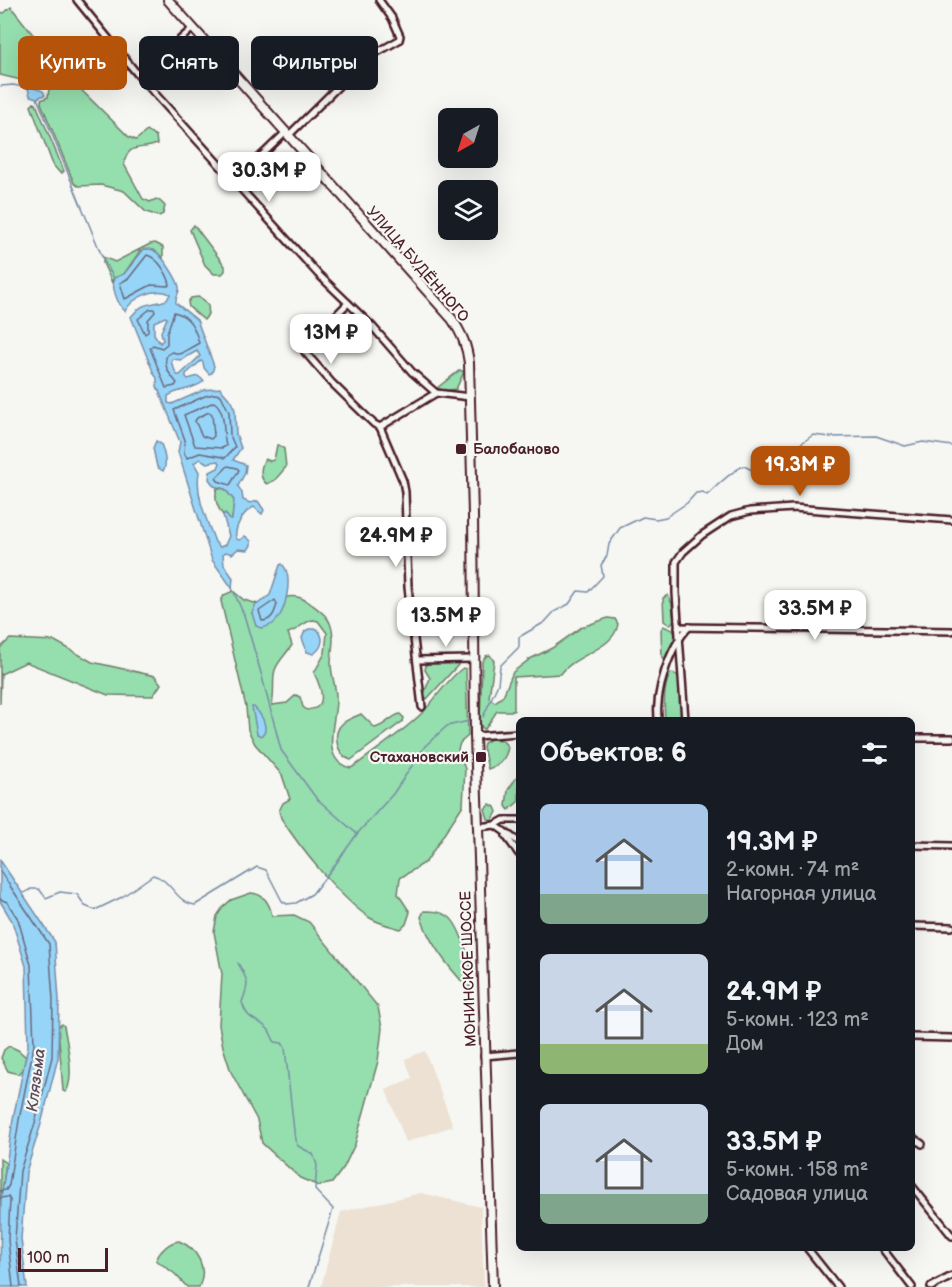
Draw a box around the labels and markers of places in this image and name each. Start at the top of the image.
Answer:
pin: 30.3M ₽ [214,152,324,203]
pin: 13M ₽ [289,314,373,365]
place label: Балобаново [473,440,560,459]
marker: Балобаново [454,442,468,456]
pin: 19.3M ₽ [745,446,855,497]
pin: 24.9M ₽ [341,517,451,568]
pin: 33.5M ₽ [760,590,870,641]
pin: 13.5M ₽ [391,597,501,648]
place label: Стахановский [370,748,469,767]
marker: Стахановский [474,750,488,764]

